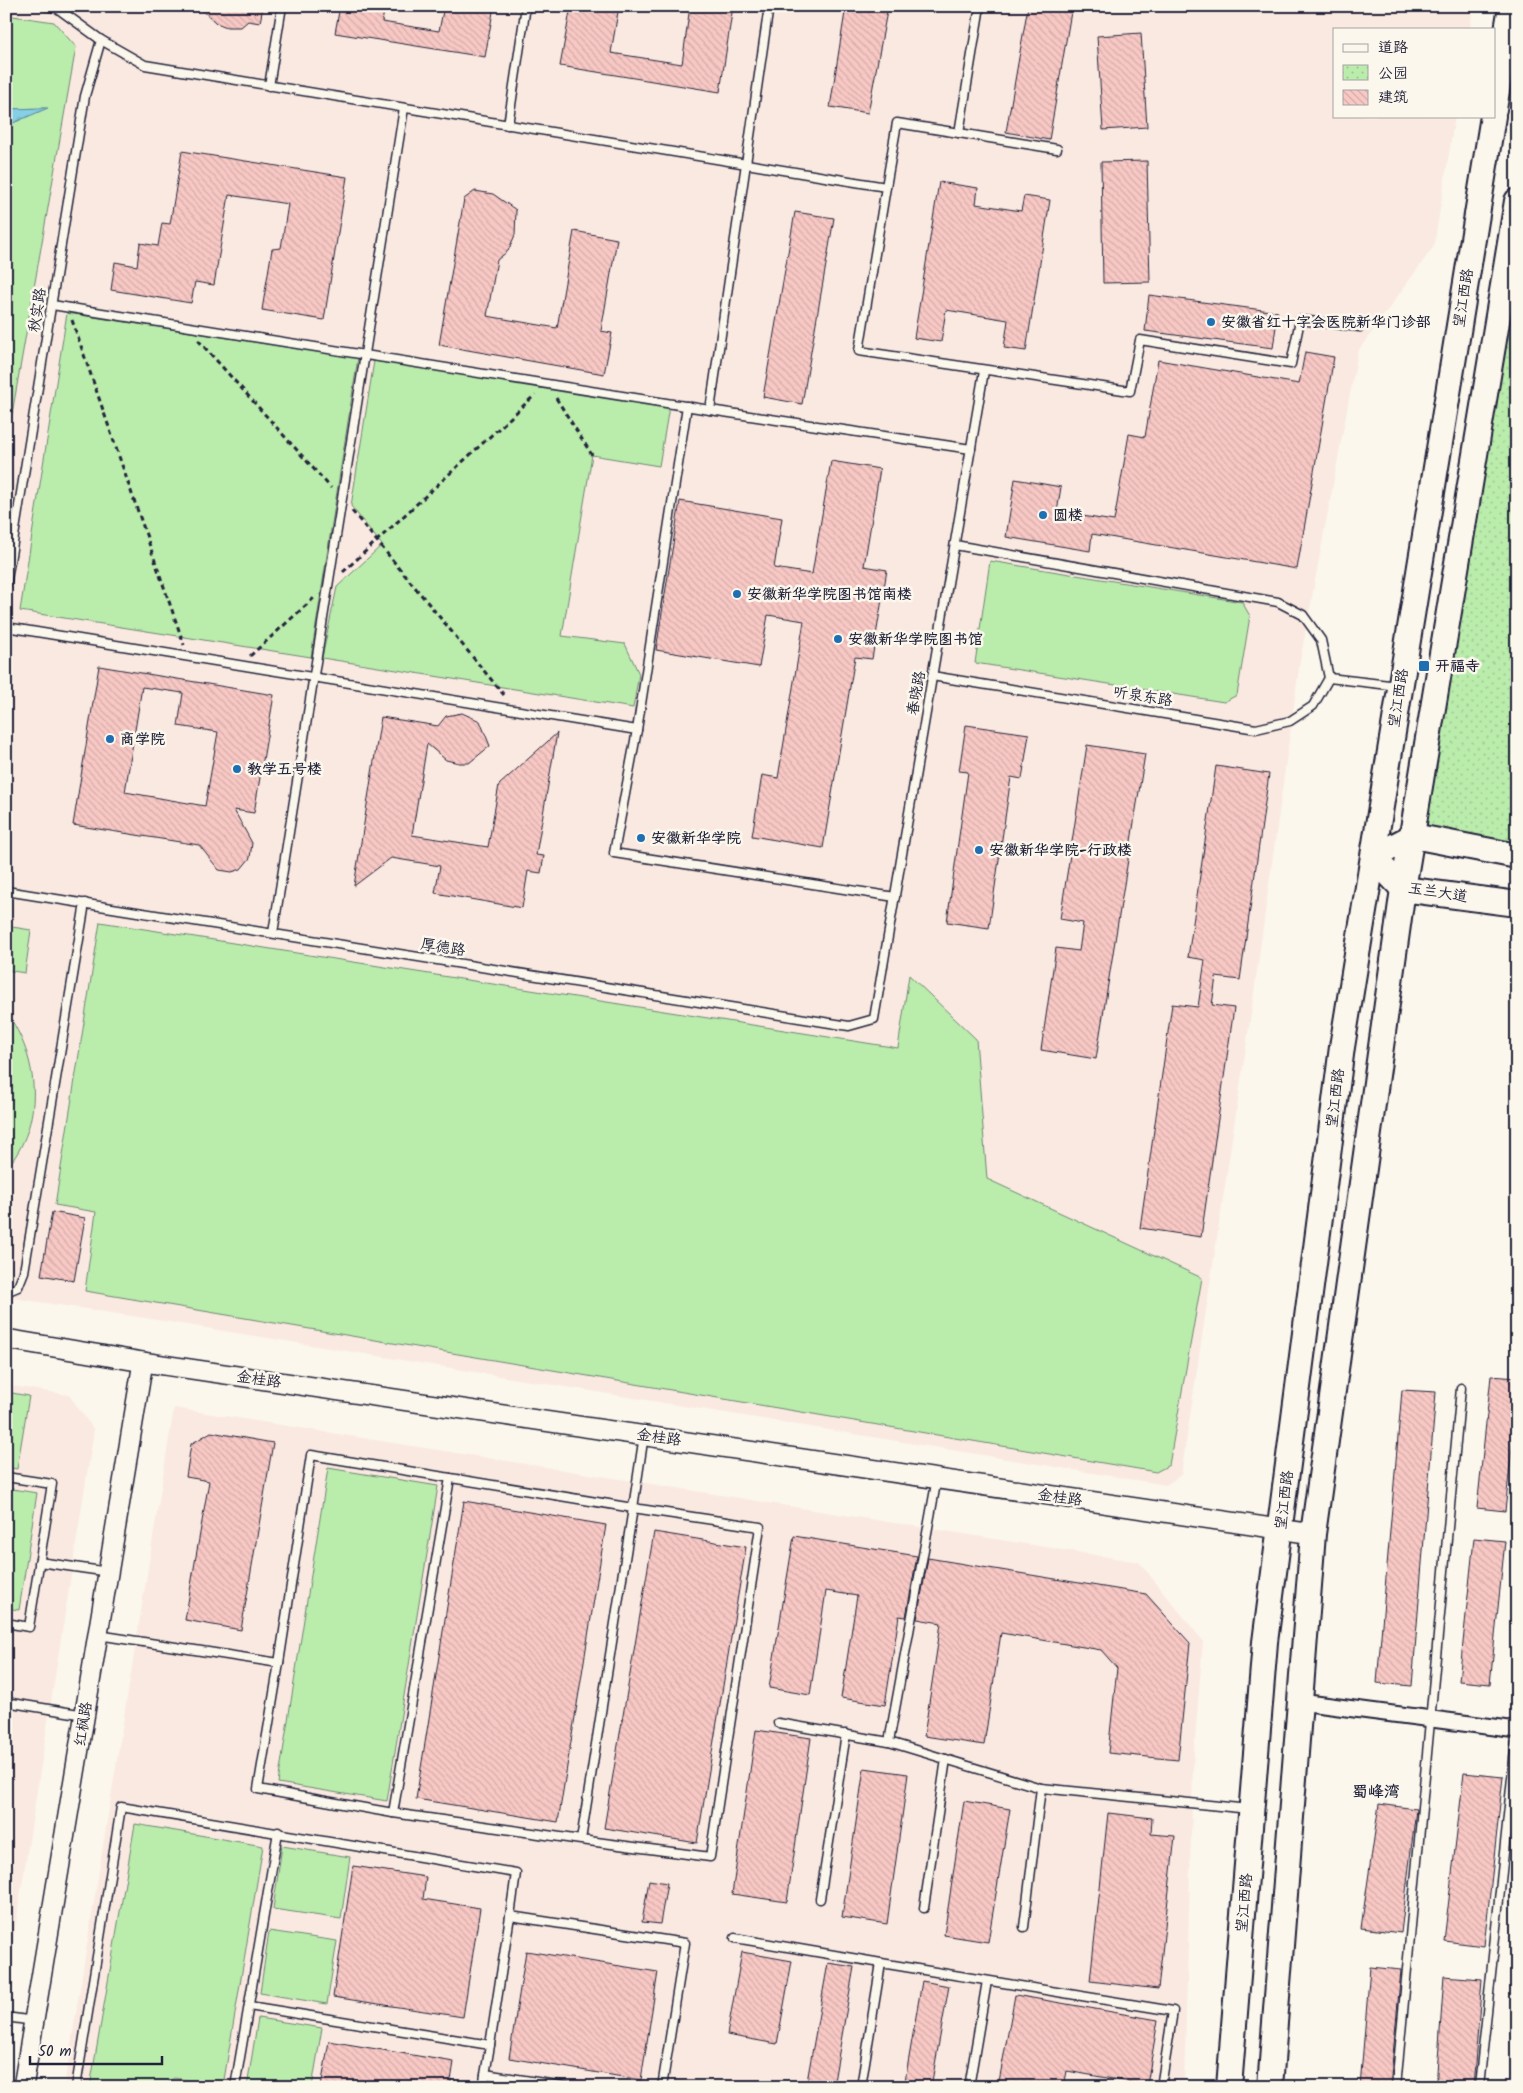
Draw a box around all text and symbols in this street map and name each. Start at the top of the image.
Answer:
legend [1333,28,1496,118]
text: 道路 [1378,36,1408,60]
text: 公园 [1378,62,1408,86]
text: 建筑 [1378,86,1408,110]
street label: 望江西路 [1447,267,1481,330]
street label: 秋实路 [23,286,53,334]
place label: 安徽省红十字会医院新华门诊部 [1221,311,1431,335]
marker: 安徽省红十字会医院新华门诊部 [1205,316,1217,328]
place label: 圆楼 [1053,504,1083,528]
marker: 圆楼 [1037,509,1049,521]
place label: 安徽新华学院图书馆南楼 [747,583,912,607]
marker: 安徽新华学院图书馆南楼 [731,588,743,600]
place label: 安徽新华学院图书馆 [848,628,983,652]
marker: 安徽新华学院图书馆 [832,633,844,645]
place label: 开福寺 [1435,655,1480,679]
marker: 开福寺 [1417,659,1431,673]
street label: 望江西路 [1382,667,1416,730]
street label: 春晓路 [901,669,933,717]
street label: 听泉东路 [1111,680,1174,714]
place label: 商学院 [120,728,165,752]
marker: 商学院 [104,733,116,745]
place label: 教学五号楼 [247,758,322,782]
marker: 教学五号楼 [231,763,243,775]
place label: 安徽新华学院 [651,827,741,851]
marker: 安徽新华学院 [635,832,647,844]
place label: 安徽新华学院-行政楼 [989,839,1132,863]
marker: 安徽新华学院-行政楼 [973,844,985,856]
street label: 玉兰大道 [1406,876,1469,910]
street label: 厚德路 [419,933,467,963]
street label: 望江西路 [1320,1067,1352,1129]
street label: 金桂路 [235,1365,283,1395]
street label: 金桂路 [635,1423,683,1453]
street label: 望江西路 [1269,1469,1301,1531]
street label: 金桂路 [1036,1483,1084,1513]
street label: 红枫路 [69,1700,99,1748]
district label: 蜀峰湾 [1352,1780,1400,1805]
street label: 望江西路 [1230,1872,1260,1934]
scale bar [30,2033,162,2065]
text: 50 m [38,2040,72,2064]

